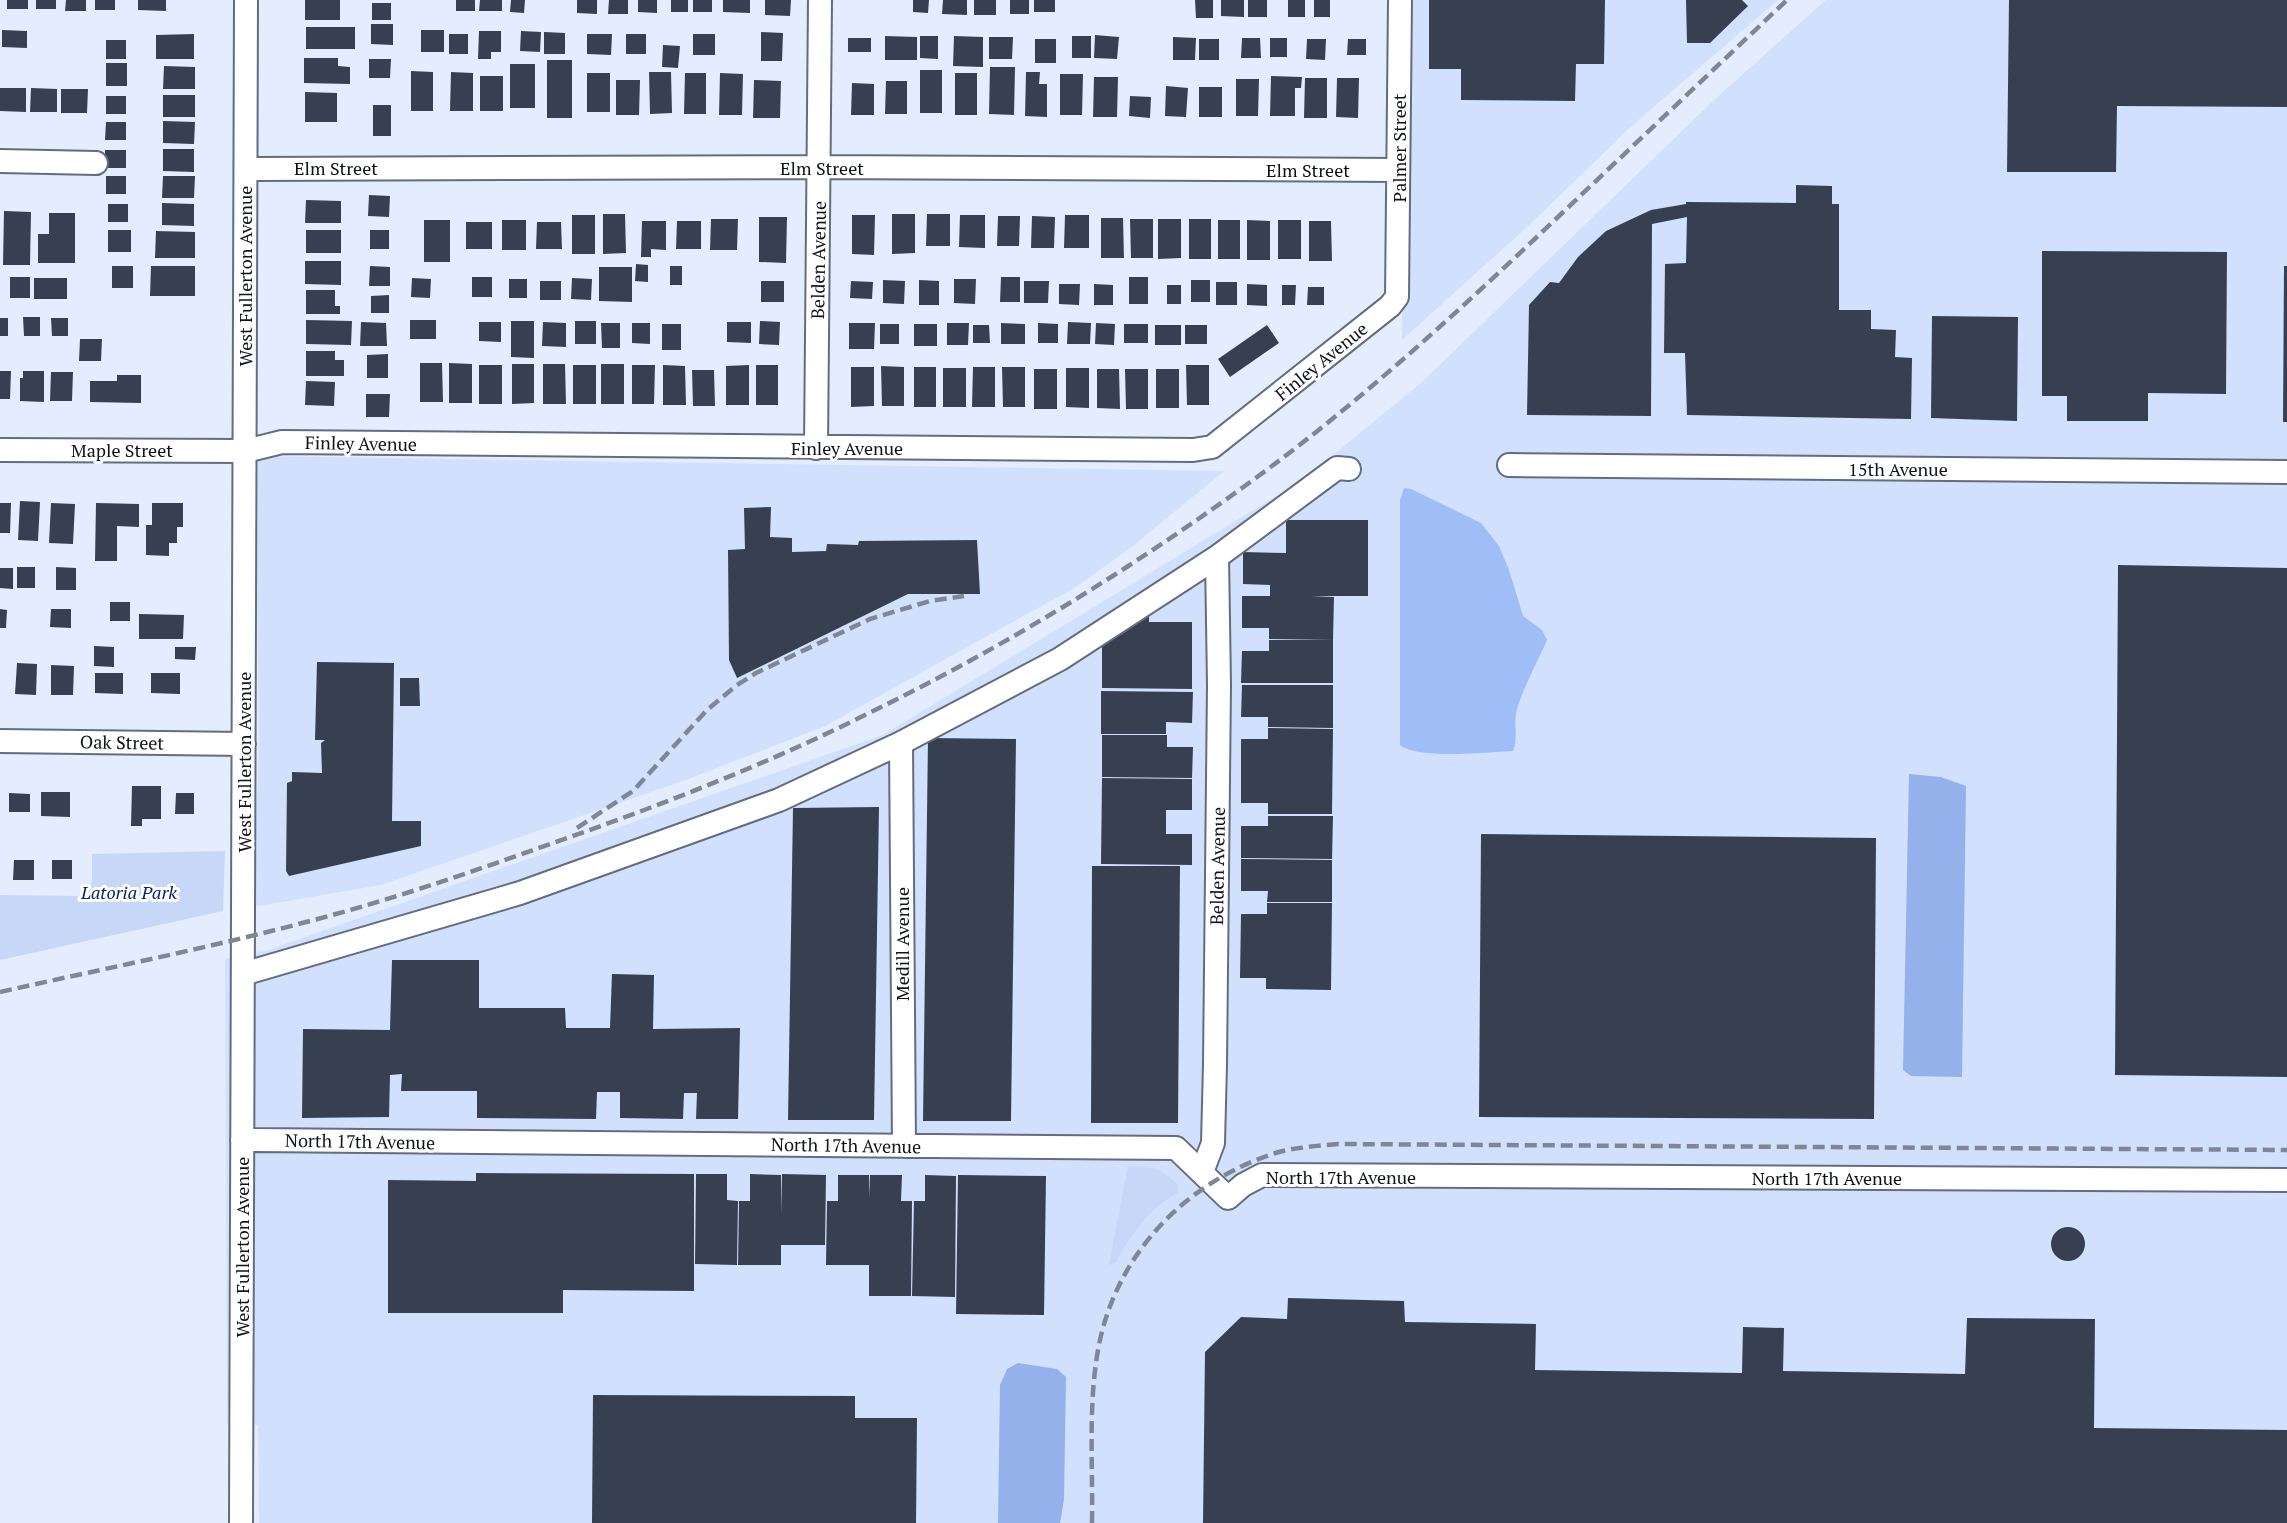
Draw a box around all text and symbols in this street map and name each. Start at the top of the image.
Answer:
street label: Palmer Street [1387,93,1411,203]
street label: Elm Street [294,156,378,180]
street label: Elm Street [780,156,864,180]
street label: Elm Street [1266,158,1350,182]
street label: West Fullerton Avenue [233,186,257,366]
street label: Belden Avenue [805,201,831,319]
street label: Finley Avenue [1270,316,1372,406]
street label: Finley Avenue [305,430,417,456]
street label: Finley Avenue [791,436,903,460]
street label: Maple Street [71,438,173,462]
street label: 15th Avenue [1848,457,1948,481]
street label: West Fullerton Avenue [232,672,256,852]
street label: Oak Street [80,729,165,755]
street label: Belden Avenue [1204,807,1230,925]
park label: Latoria Park [80,880,177,904]
street label: Medill Avenue [890,887,914,1001]
street label: North 17th Avenue [285,1128,435,1154]
street label: North 17th Avenue [771,1132,921,1158]
street label: West Fullerton Avenue [230,1157,254,1337]
street label: North 17th Avenue [1266,1165,1416,1189]
street label: North 17th Avenue [1752,1166,1902,1190]

